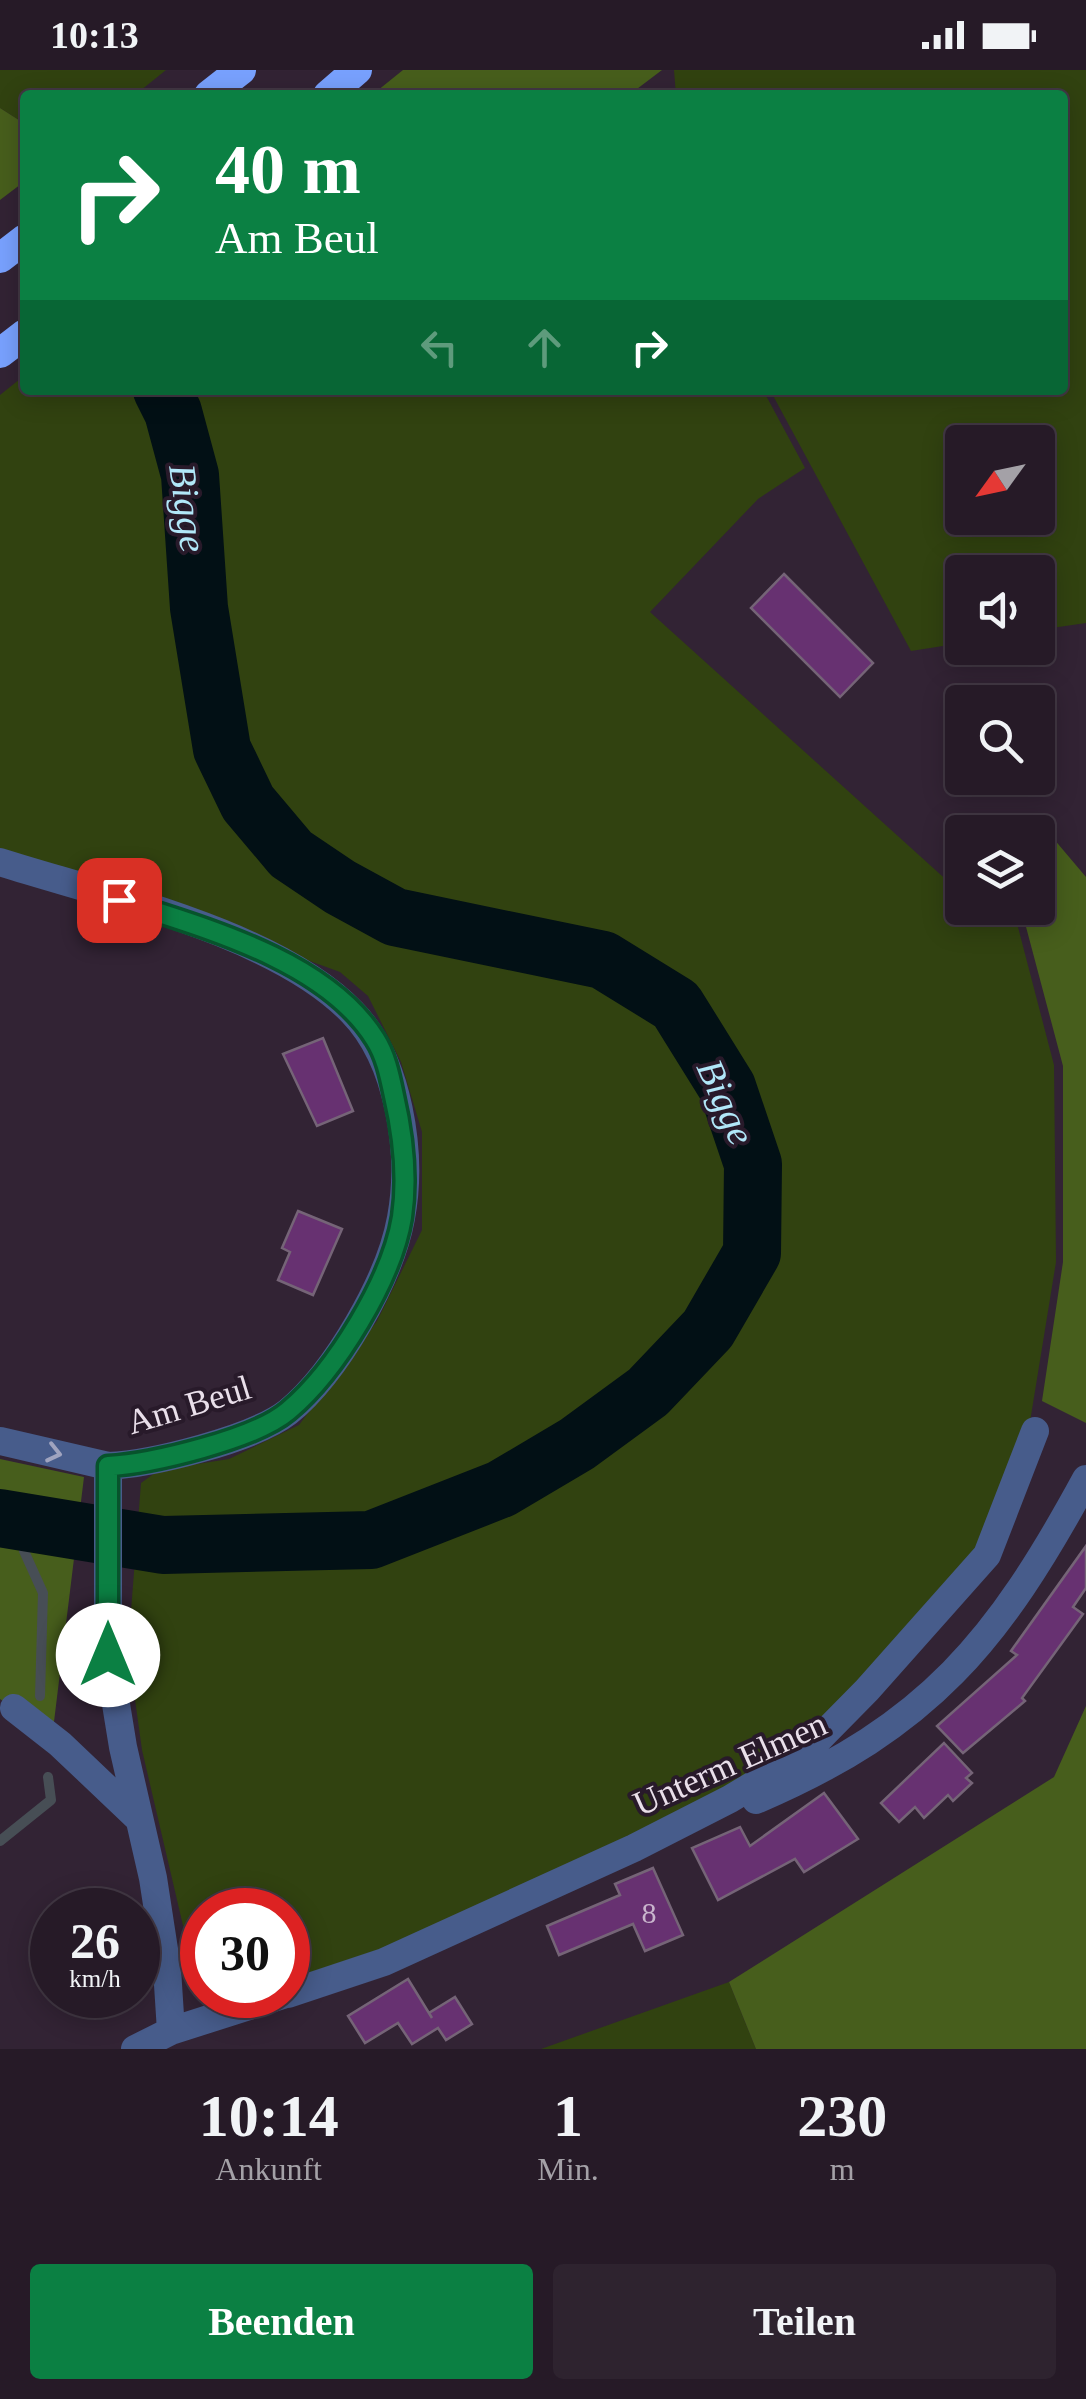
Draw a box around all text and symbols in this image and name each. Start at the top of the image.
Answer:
text: 10:13 [50,14,139,56]
icon: right [50,130,180,260]
text: 40 m [215,131,361,208]
text: Am Beul [215,213,379,263]
icon: left [412,320,467,375]
icon: ahead [517,320,572,375]
icon: right [622,320,677,375]
north arrow [945,425,1055,535]
map controls [945,425,1055,925]
water label: Bigge [161,461,215,555]
button: sound [945,555,1055,665]
button: search [945,685,1055,795]
button: layers [945,815,1055,925]
pin [77,858,162,943]
icon: arrive [92,873,147,928]
water label: Bigge [689,1053,763,1151]
street label: Am Beul [122,1368,256,1442]
one-way arrow [45,1441,62,1462]
position arrow [56,1603,160,1707]
street label: Unterm Elmen [628,1704,832,1824]
speed limit sign: 30 [180,1888,310,2018]
house number: 8 [642,1896,657,1929]
text: 26 [70,1913,120,1969]
text: km/h [69,1965,121,1992]
text: 10:14 [199,2083,339,2149]
text: 1 [553,2083,583,2149]
text: 230 [797,2083,887,2149]
text: Ankunft [215,2151,322,2187]
text: Min. [537,2151,599,2187]
text: m [830,2151,855,2187]
button: Beenden [30,2264,533,2379]
button: Teilen [553,2264,1056,2379]

